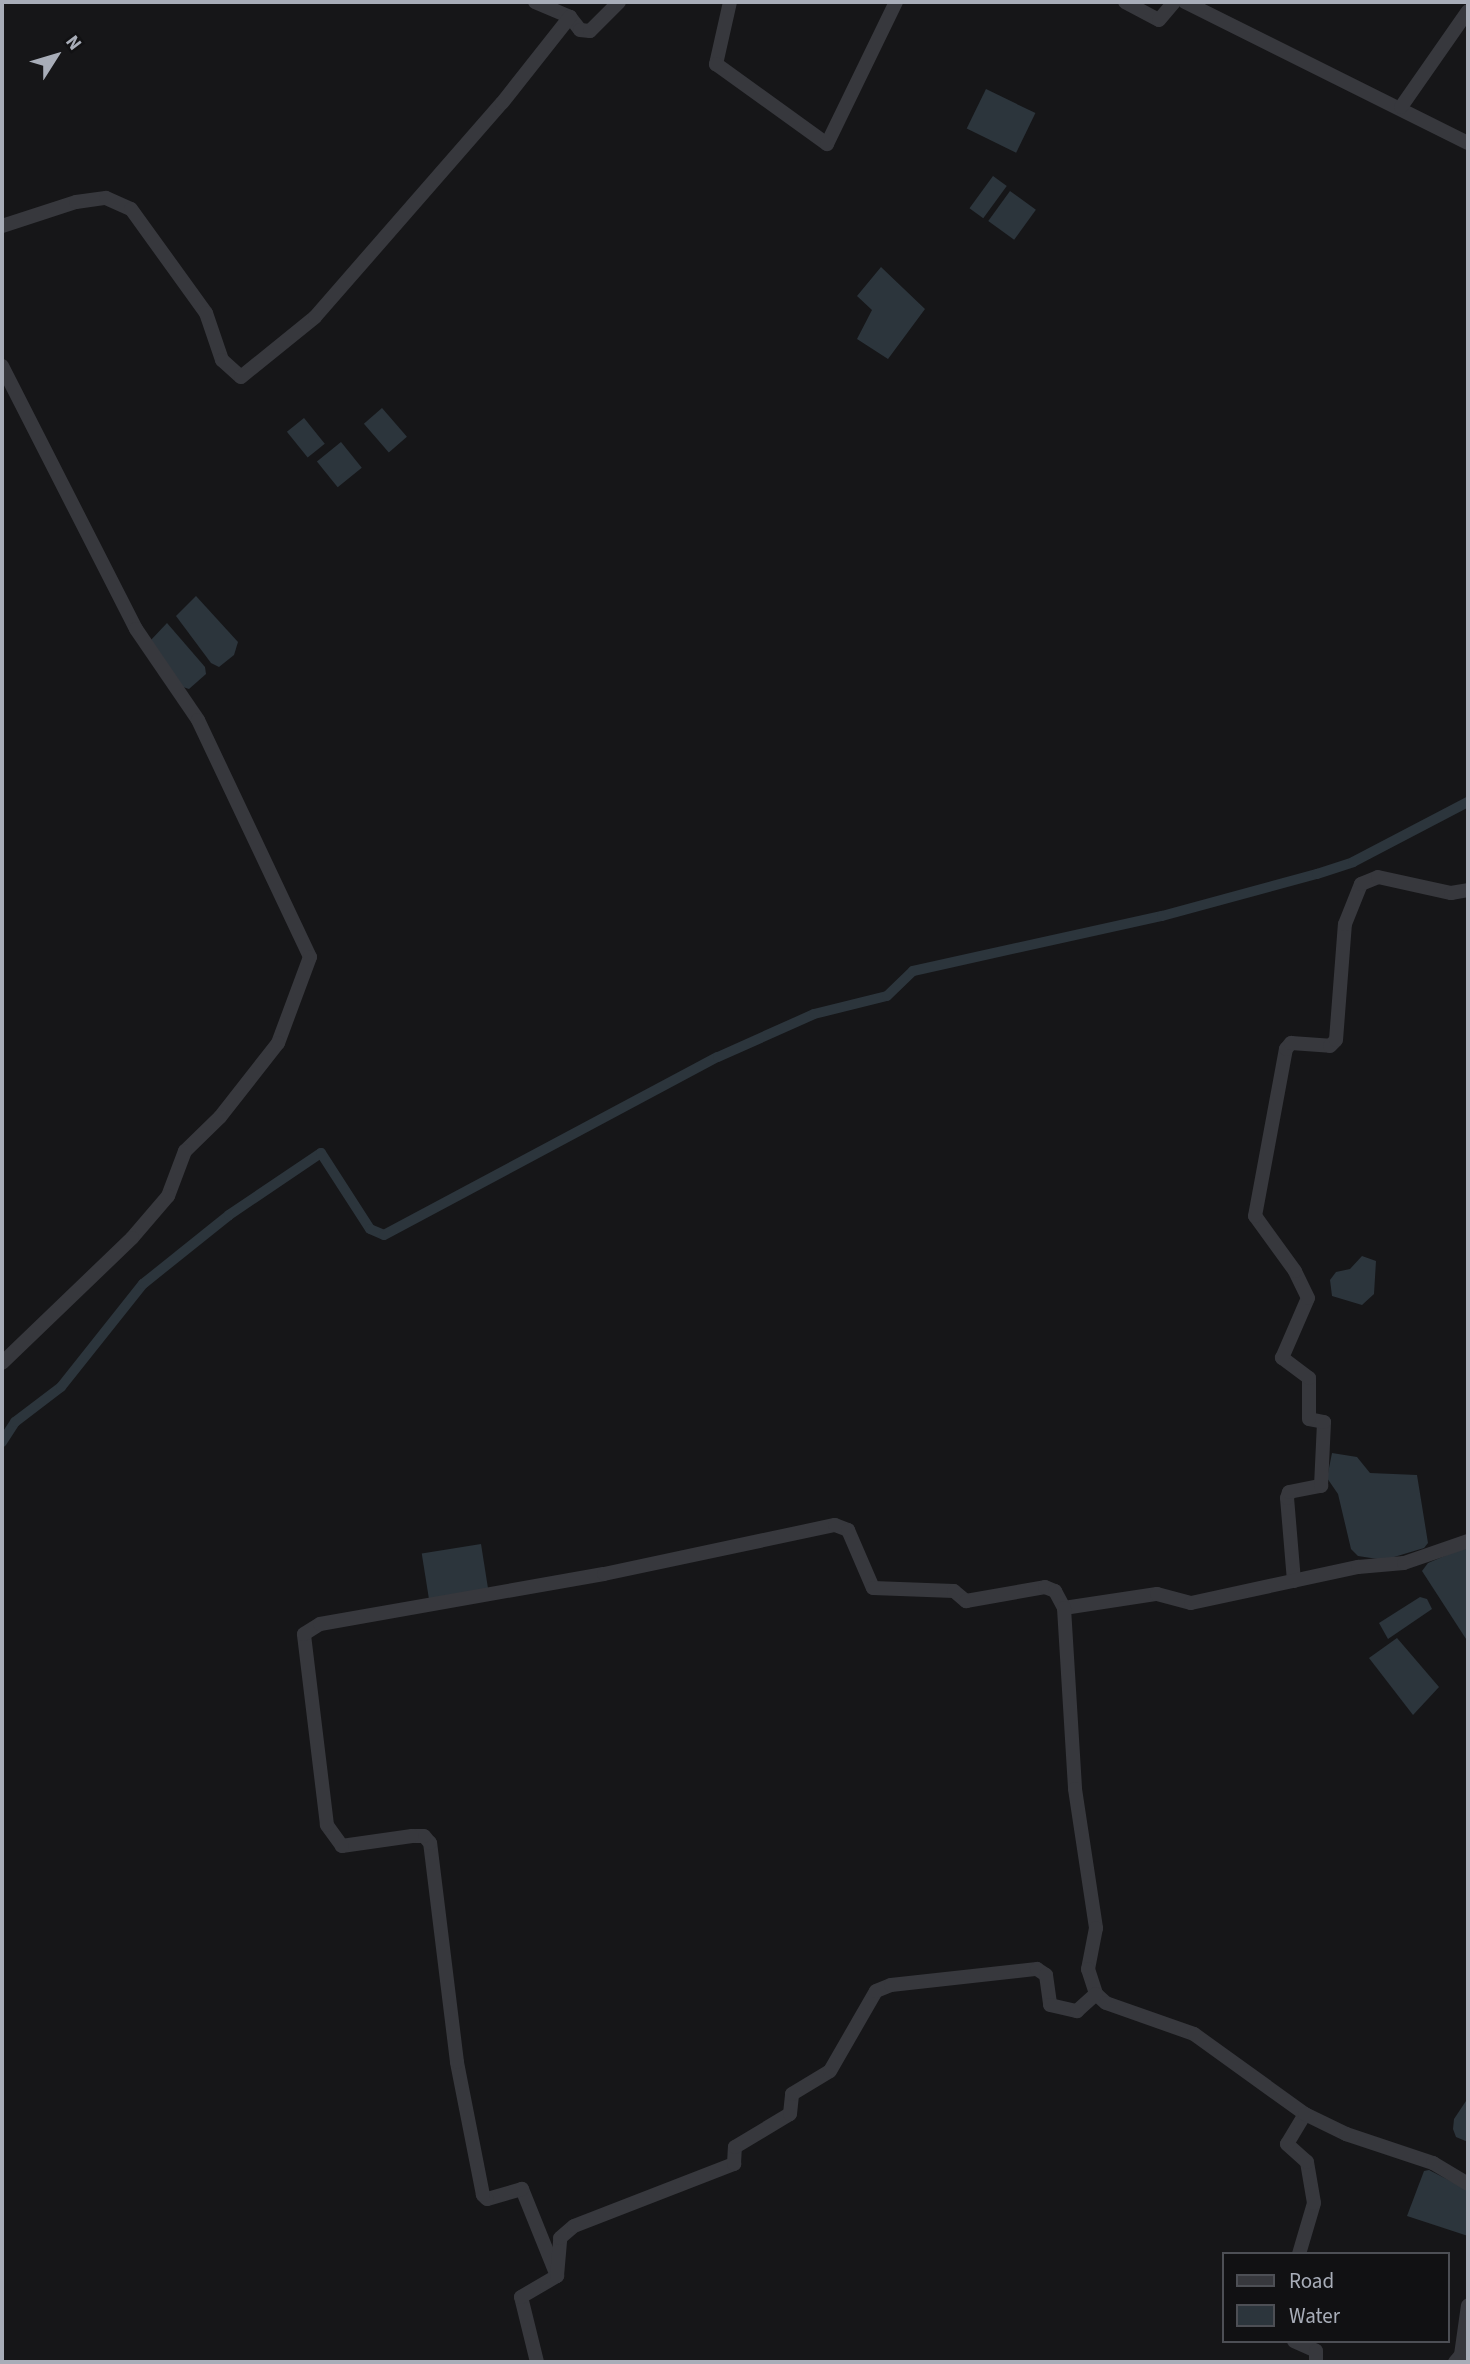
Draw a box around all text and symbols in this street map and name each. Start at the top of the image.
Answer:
north arrow [21,21,91,91]
text: N [59,30,88,56]
legend [1222,2252,1449,2343]
text: Road [1289,2266,1334,2296]
text: Water [1289,2301,1340,2331]

